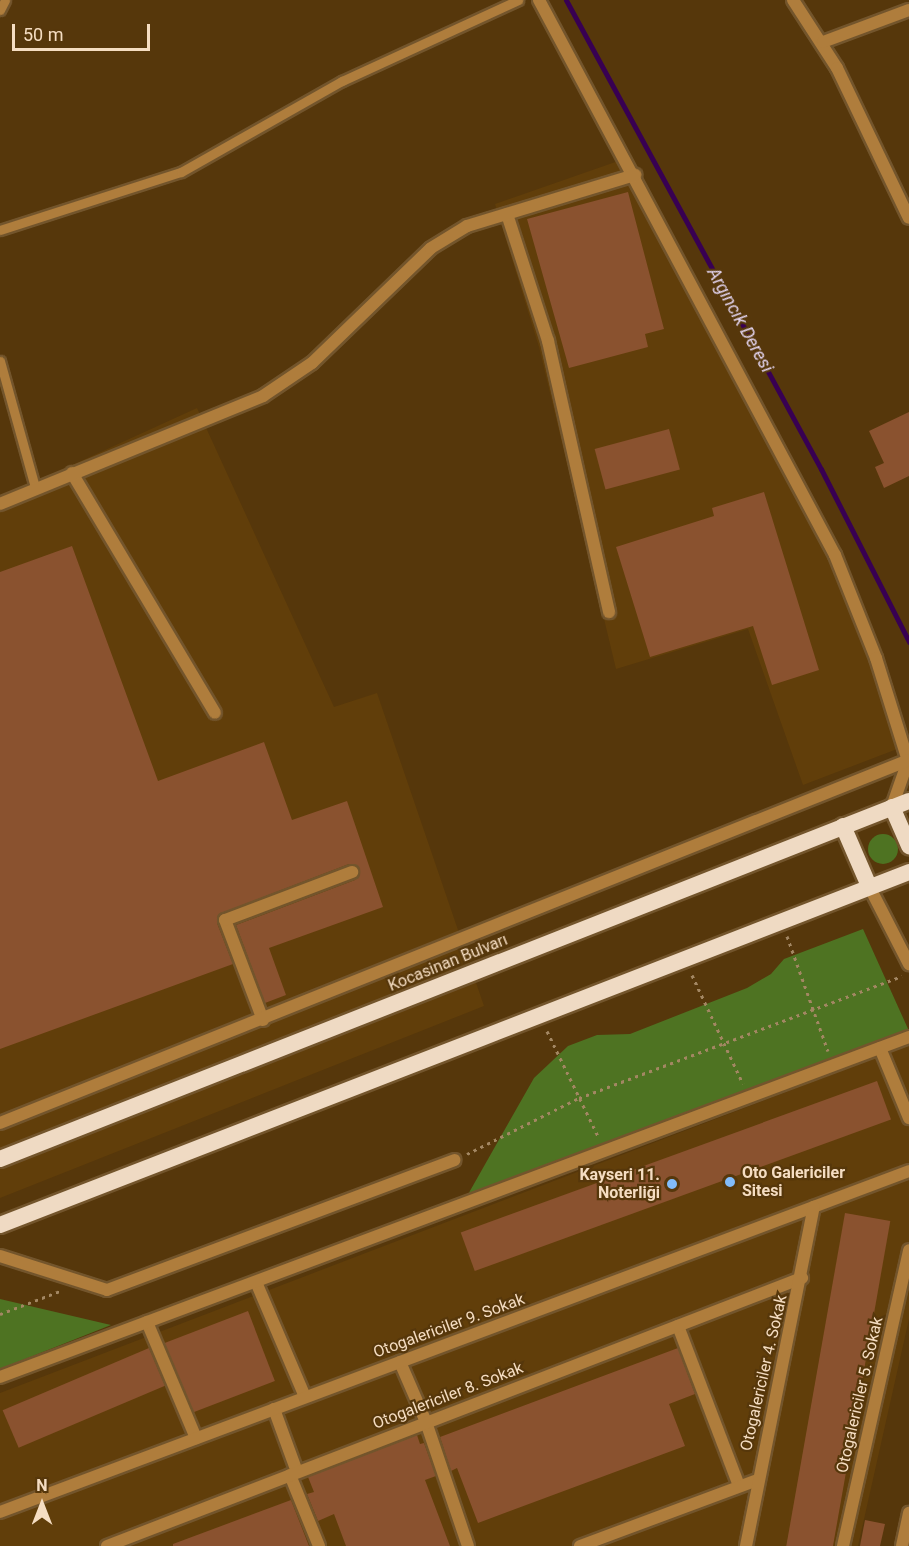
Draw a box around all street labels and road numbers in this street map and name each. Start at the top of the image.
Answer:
street label: Kocasinan Bulvarı [386,930,510,996]
street label: Otogalericiler 9. Sokak [371,1290,527,1362]
street label: Otogalericiler 4. Sokak [737,1293,791,1453]
street label: Otogalericiler 5. Sokak [833,1315,887,1475]
street label: Otogalericiler 8. Sokak [370,1358,526,1434]

